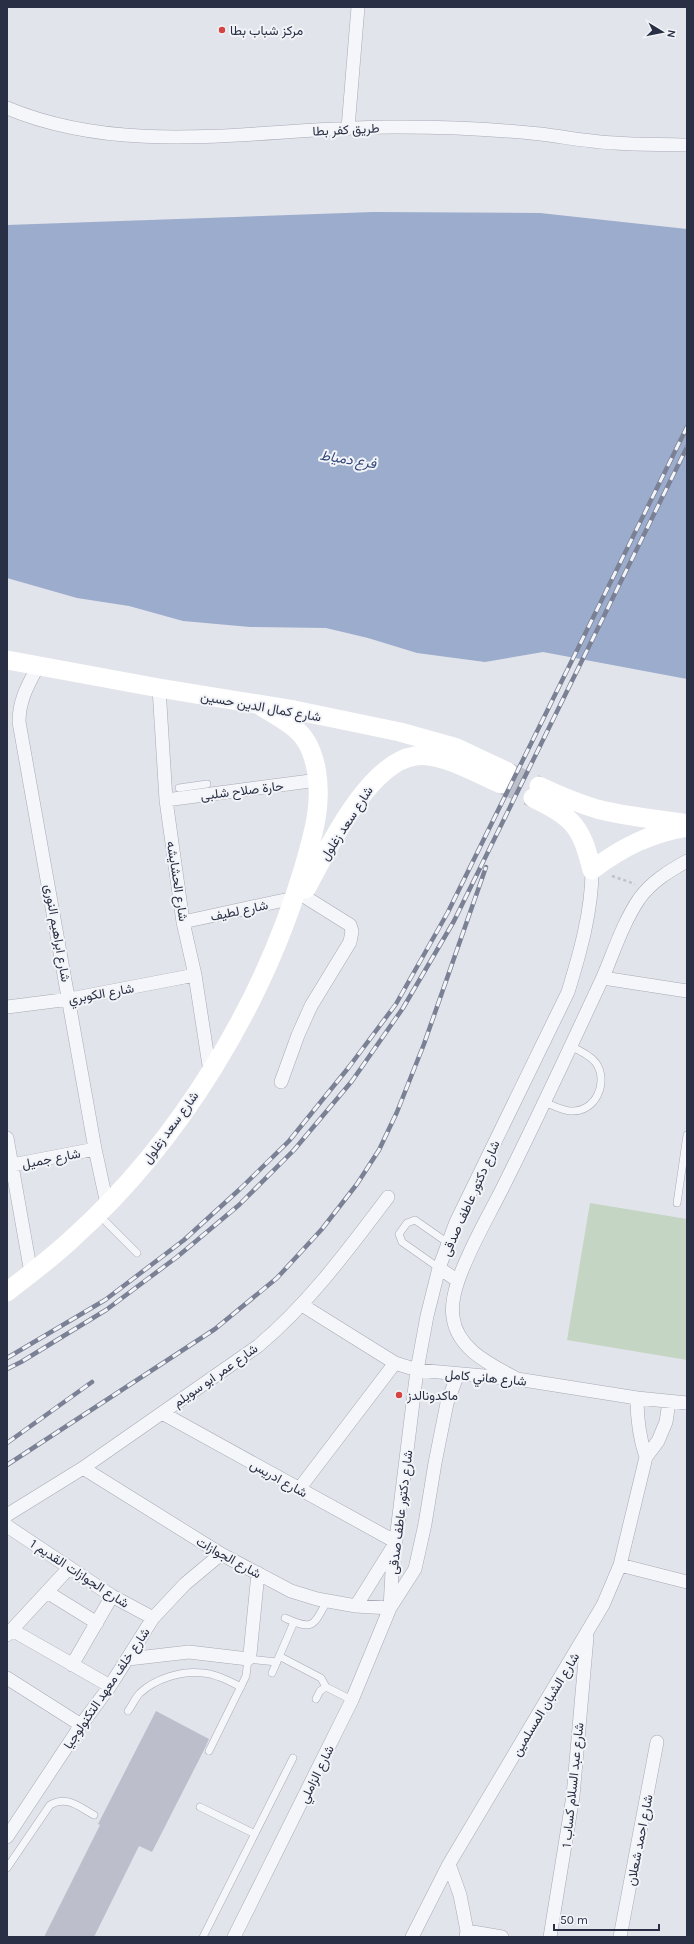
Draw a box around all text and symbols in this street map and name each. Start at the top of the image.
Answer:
north arrow [642,12,682,52]
place label: مركز شباب بطا [230,23,303,39]
marker: مركز شباب بطا [217,25,227,35]
text: N [664,29,678,39]
street label: طريق كفر بطا [312,120,380,140]
water label: فرع دمياط [318,447,378,473]
street label: شارع كمال الدين حسين [199,689,322,726]
street label: حارة صلاح شلبى [200,778,285,805]
street label: شارع سعد زغلول [317,783,378,864]
street label: شارع الحشايشه [162,840,191,923]
street label: شارع ابراهيم النورى [40,883,73,983]
street label: شارع لطيف [209,897,270,926]
street label: شارع الكوبري [67,980,136,1010]
street label: شارع سعد زغلول [139,1088,203,1167]
street label: شارع دكتور عاطف صدقى [438,1138,505,1259]
street label: شارع جميل [21,1145,82,1173]
street label: شارع عمر ابو سويلم [170,1341,262,1412]
street label: شارع هاني كامل [444,1366,527,1392]
place label: ماكدونالدز [406,1388,458,1404]
marker: ماكدونالدز [394,1390,404,1400]
street label: شارع دكتور عاطف صدقى [385,1449,418,1575]
street label: شارع ادريس [247,1457,310,1502]
street label: شارع الجوازات [193,1534,264,1583]
street label: شارع الجوازات القديم 1 [27,1536,132,1613]
street label: شارع خلف معهد التكنولوجيا [60,1625,154,1753]
street label: شارع الشبان المسلمين [509,1650,584,1760]
street label: شارع عبد السلام كساب 1 [558,1722,589,1849]
street label: شارع الزاملي [296,1743,340,1807]
street label: شارع احمد شعلان [623,1793,658,1887]
scale bar [554,1906,659,1932]
text: 50 m [560,1913,588,1927]

